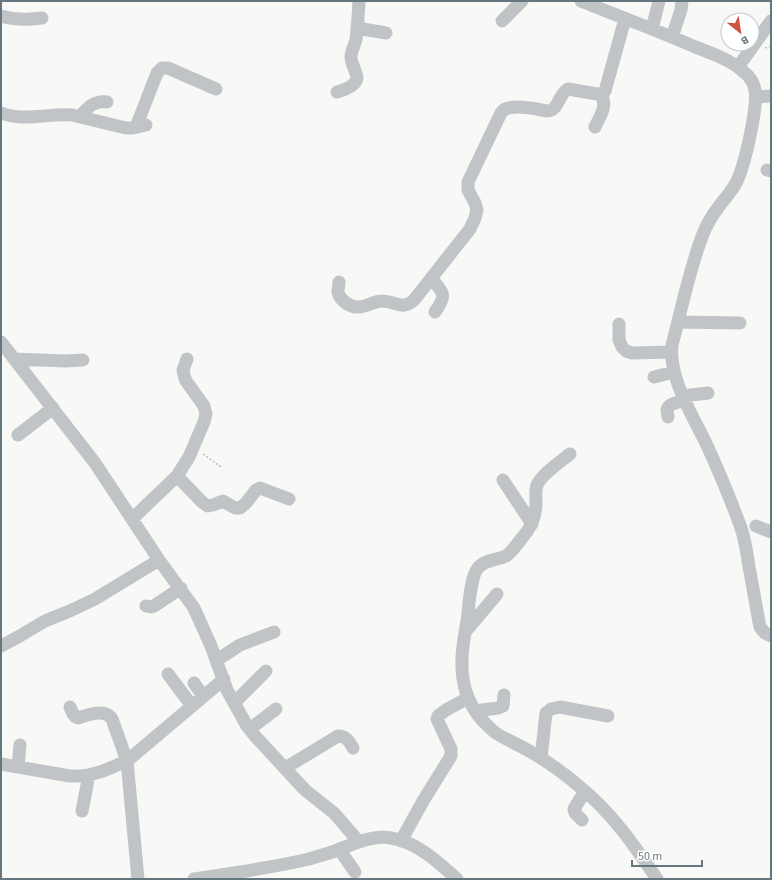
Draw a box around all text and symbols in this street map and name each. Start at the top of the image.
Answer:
north arrow [720,12,760,52]
text: B [738,32,751,49]
scale bar [632,842,702,868]
text: 50 m [638,848,662,865]

